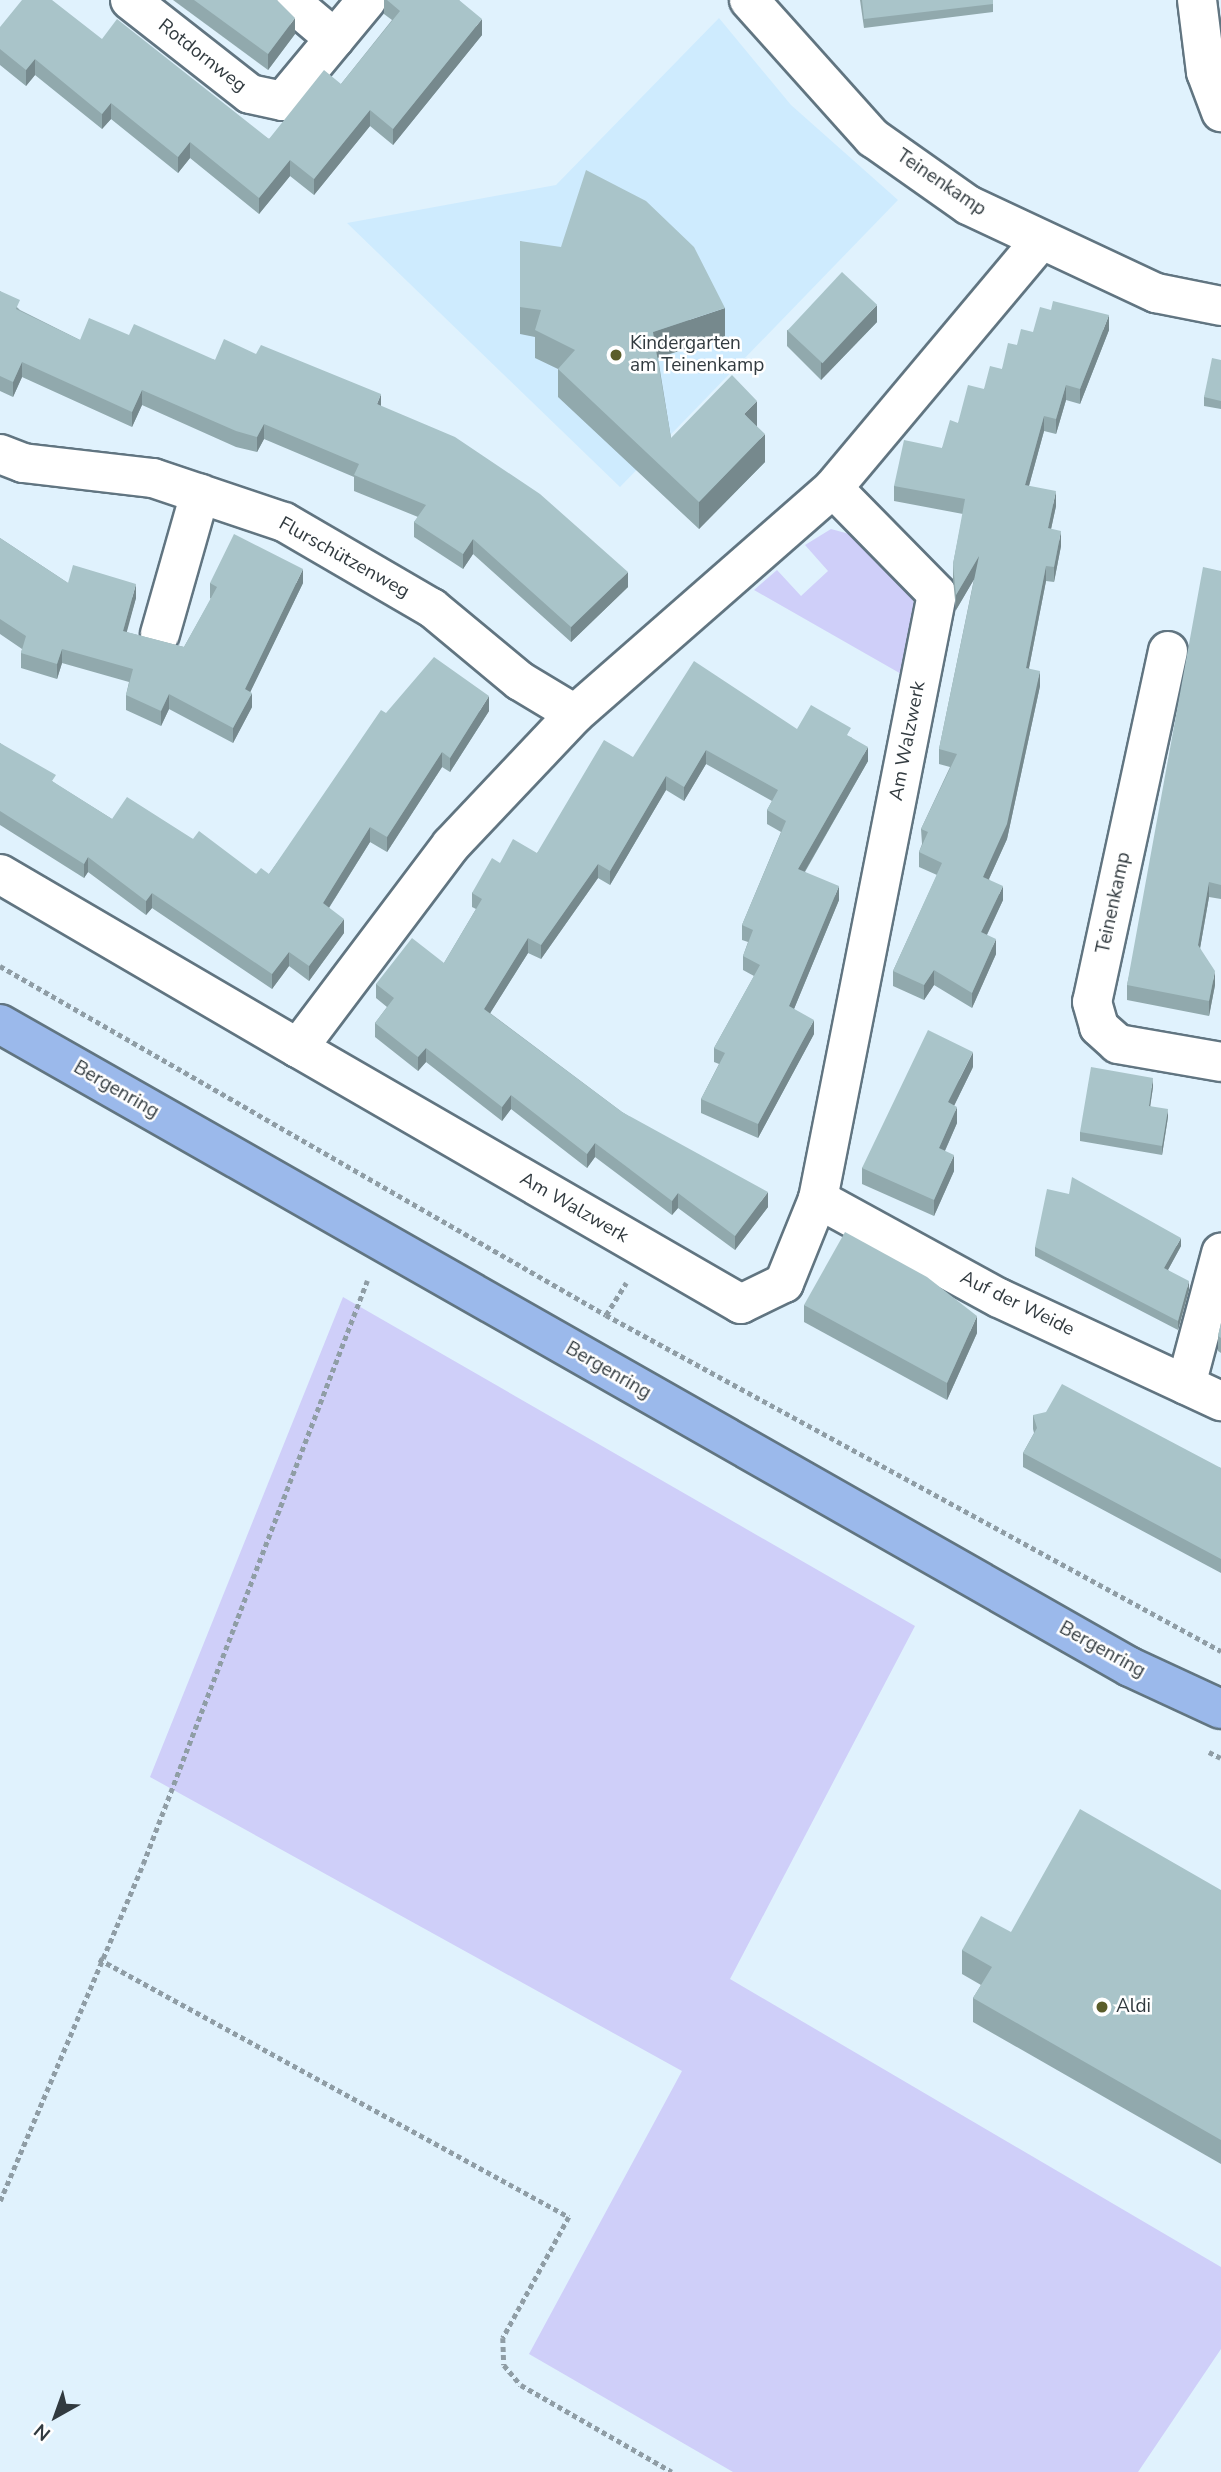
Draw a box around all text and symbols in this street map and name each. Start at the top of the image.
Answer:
street label: Rotdornweg [153,14,251,98]
street label: Teinenkamp [892,145,990,221]
place label: Kindergarten am Teinenkamp [630,333,764,377]
marker: Kindergarten am Teinenkamp [608,347,624,363]
street label: Flurschützenweg [275,513,413,603]
street label: Am Walzwerk [885,679,931,803]
street label: Teinenkamp [1092,850,1136,956]
street label: Bergenring [69,1056,163,1124]
street label: Am Walzwerk [516,1168,632,1248]
street label: Auf der Weide [956,1267,1078,1341]
street label: Bergenring [561,1337,655,1405]
street label: Bergenring [1055,1617,1149,1683]
place label: Aldi [1116,1996,1151,2018]
marker: Aldi [1094,1999,1110,2015]
north arrow [21,2381,91,2451]
text: N [29,2418,56,2447]

